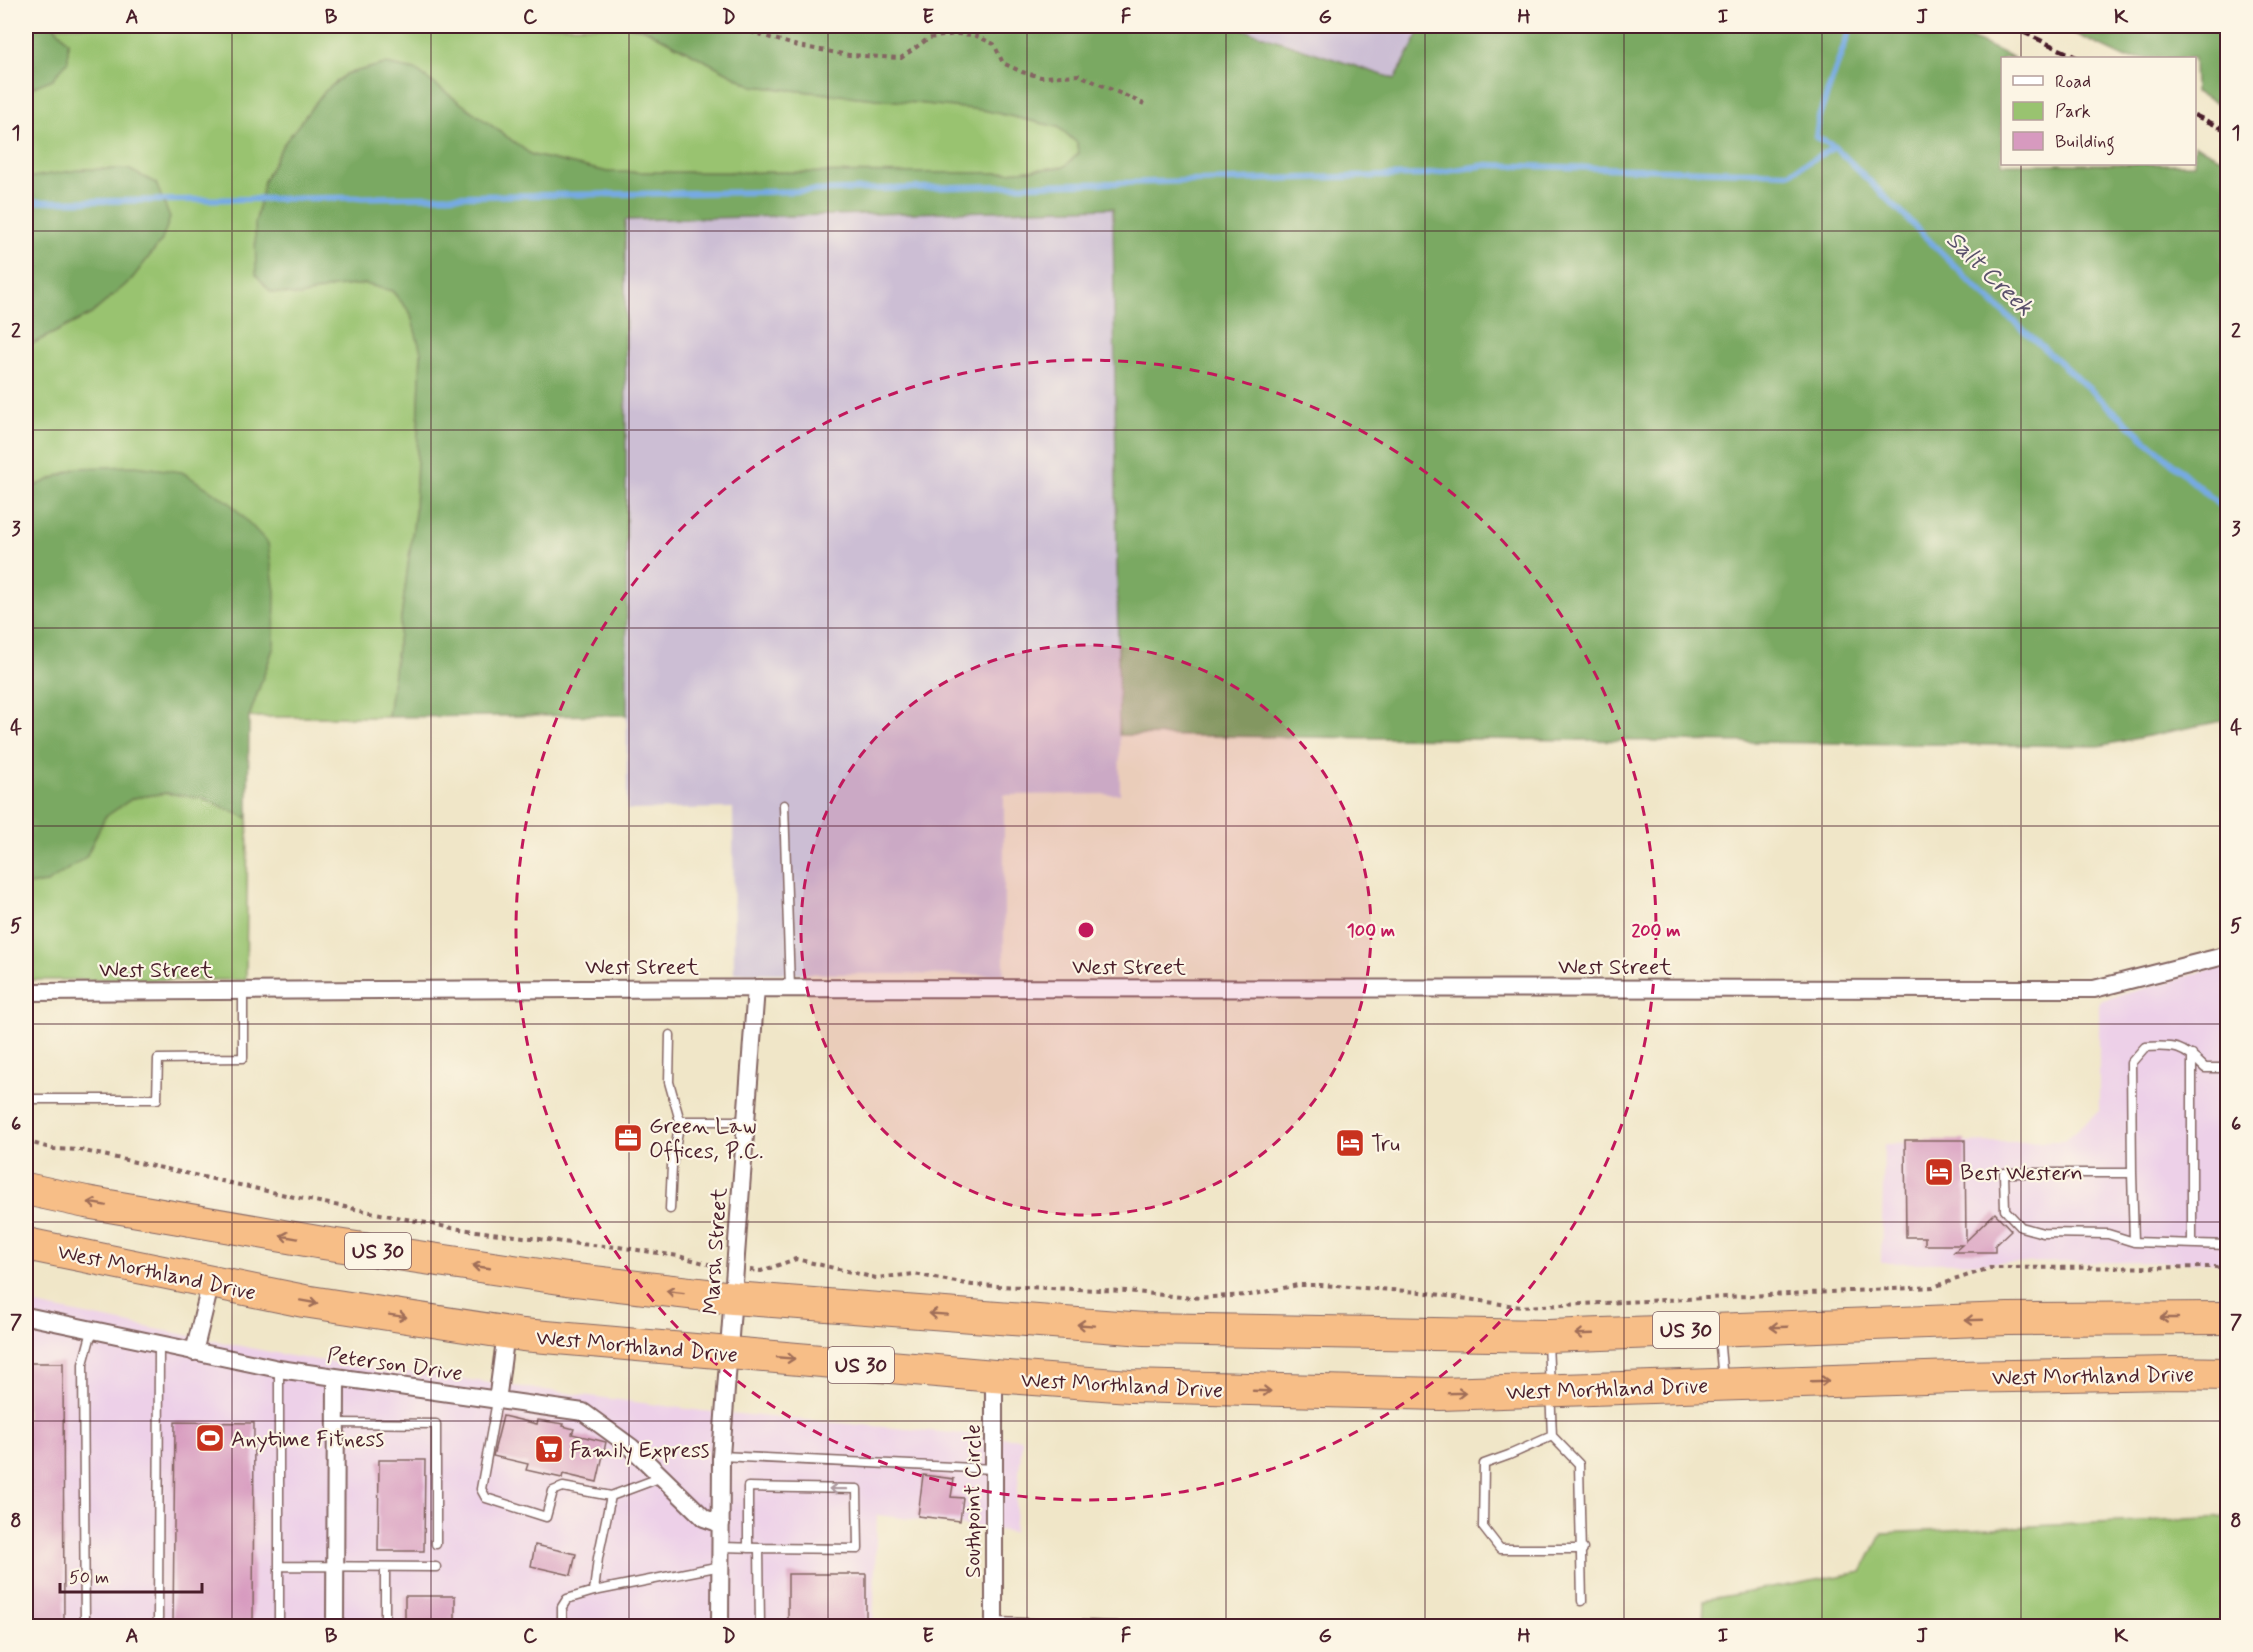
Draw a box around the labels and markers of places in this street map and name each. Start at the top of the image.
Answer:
centre of rings [1076,920,1096,940]
place label: Green Law Offices, P.C. [649,1113,764,1166]
office icon: Green Law Offices, P.C. [612,1122,644,1154]
hotel icon: Tru [1334,1127,1366,1159]
place label: Tru [1371,1131,1400,1159]
hotel icon: Best Western [1923,1156,1955,1188]
place label: Best Western [1960,1160,2083,1188]
sports icon: Anytime Fitness [194,1422,226,1454]
place label: Anytime Fitness [231,1426,384,1454]
supermarket icon: Family Express [533,1433,565,1465]
place label: Family Express [570,1437,710,1465]

